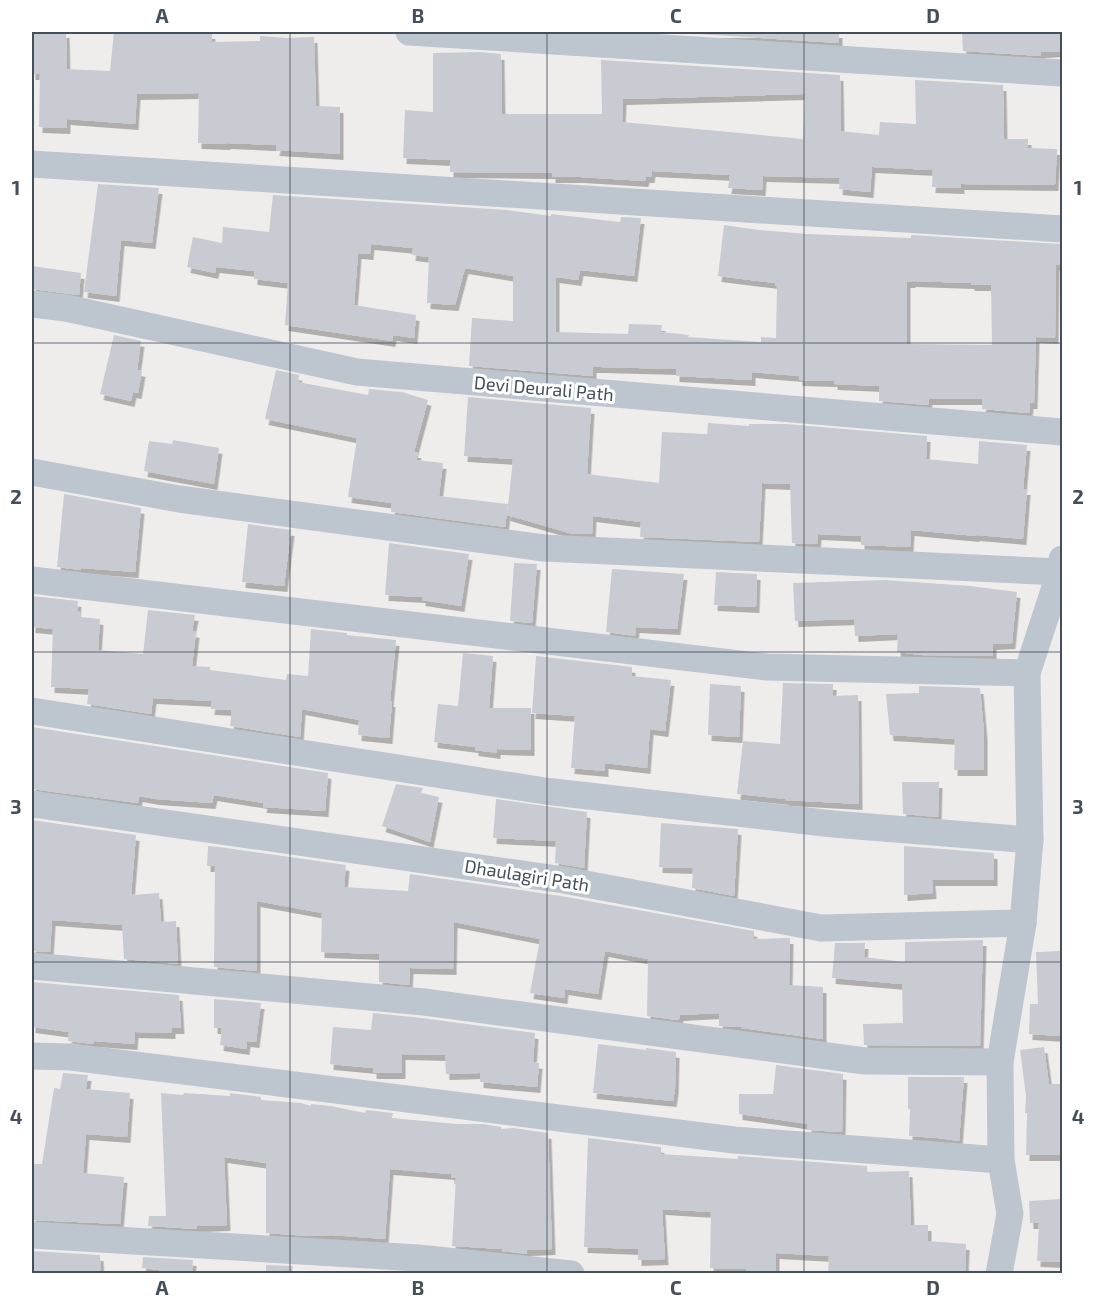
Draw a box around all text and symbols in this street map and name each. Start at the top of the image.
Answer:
text: A [155,3,169,27]
text: B [412,3,424,27]
text: C [670,3,682,27]
text: D [926,3,940,27]
text: 1 [12,175,20,199]
text: 1 [1074,175,1082,199]
street label: Devi Deurali Path [473,371,615,405]
text: 2 [10,484,22,508]
text: 2 [1072,484,1084,508]
text: 3 [10,794,22,818]
text: 3 [1072,794,1084,818]
street label: Dhaulagiri Path [463,854,591,896]
text: 4 [10,1104,23,1128]
text: 4 [1072,1104,1085,1128]
text: A [155,1275,169,1299]
text: B [412,1275,424,1299]
text: C [670,1275,682,1299]
text: D [926,1275,940,1299]

